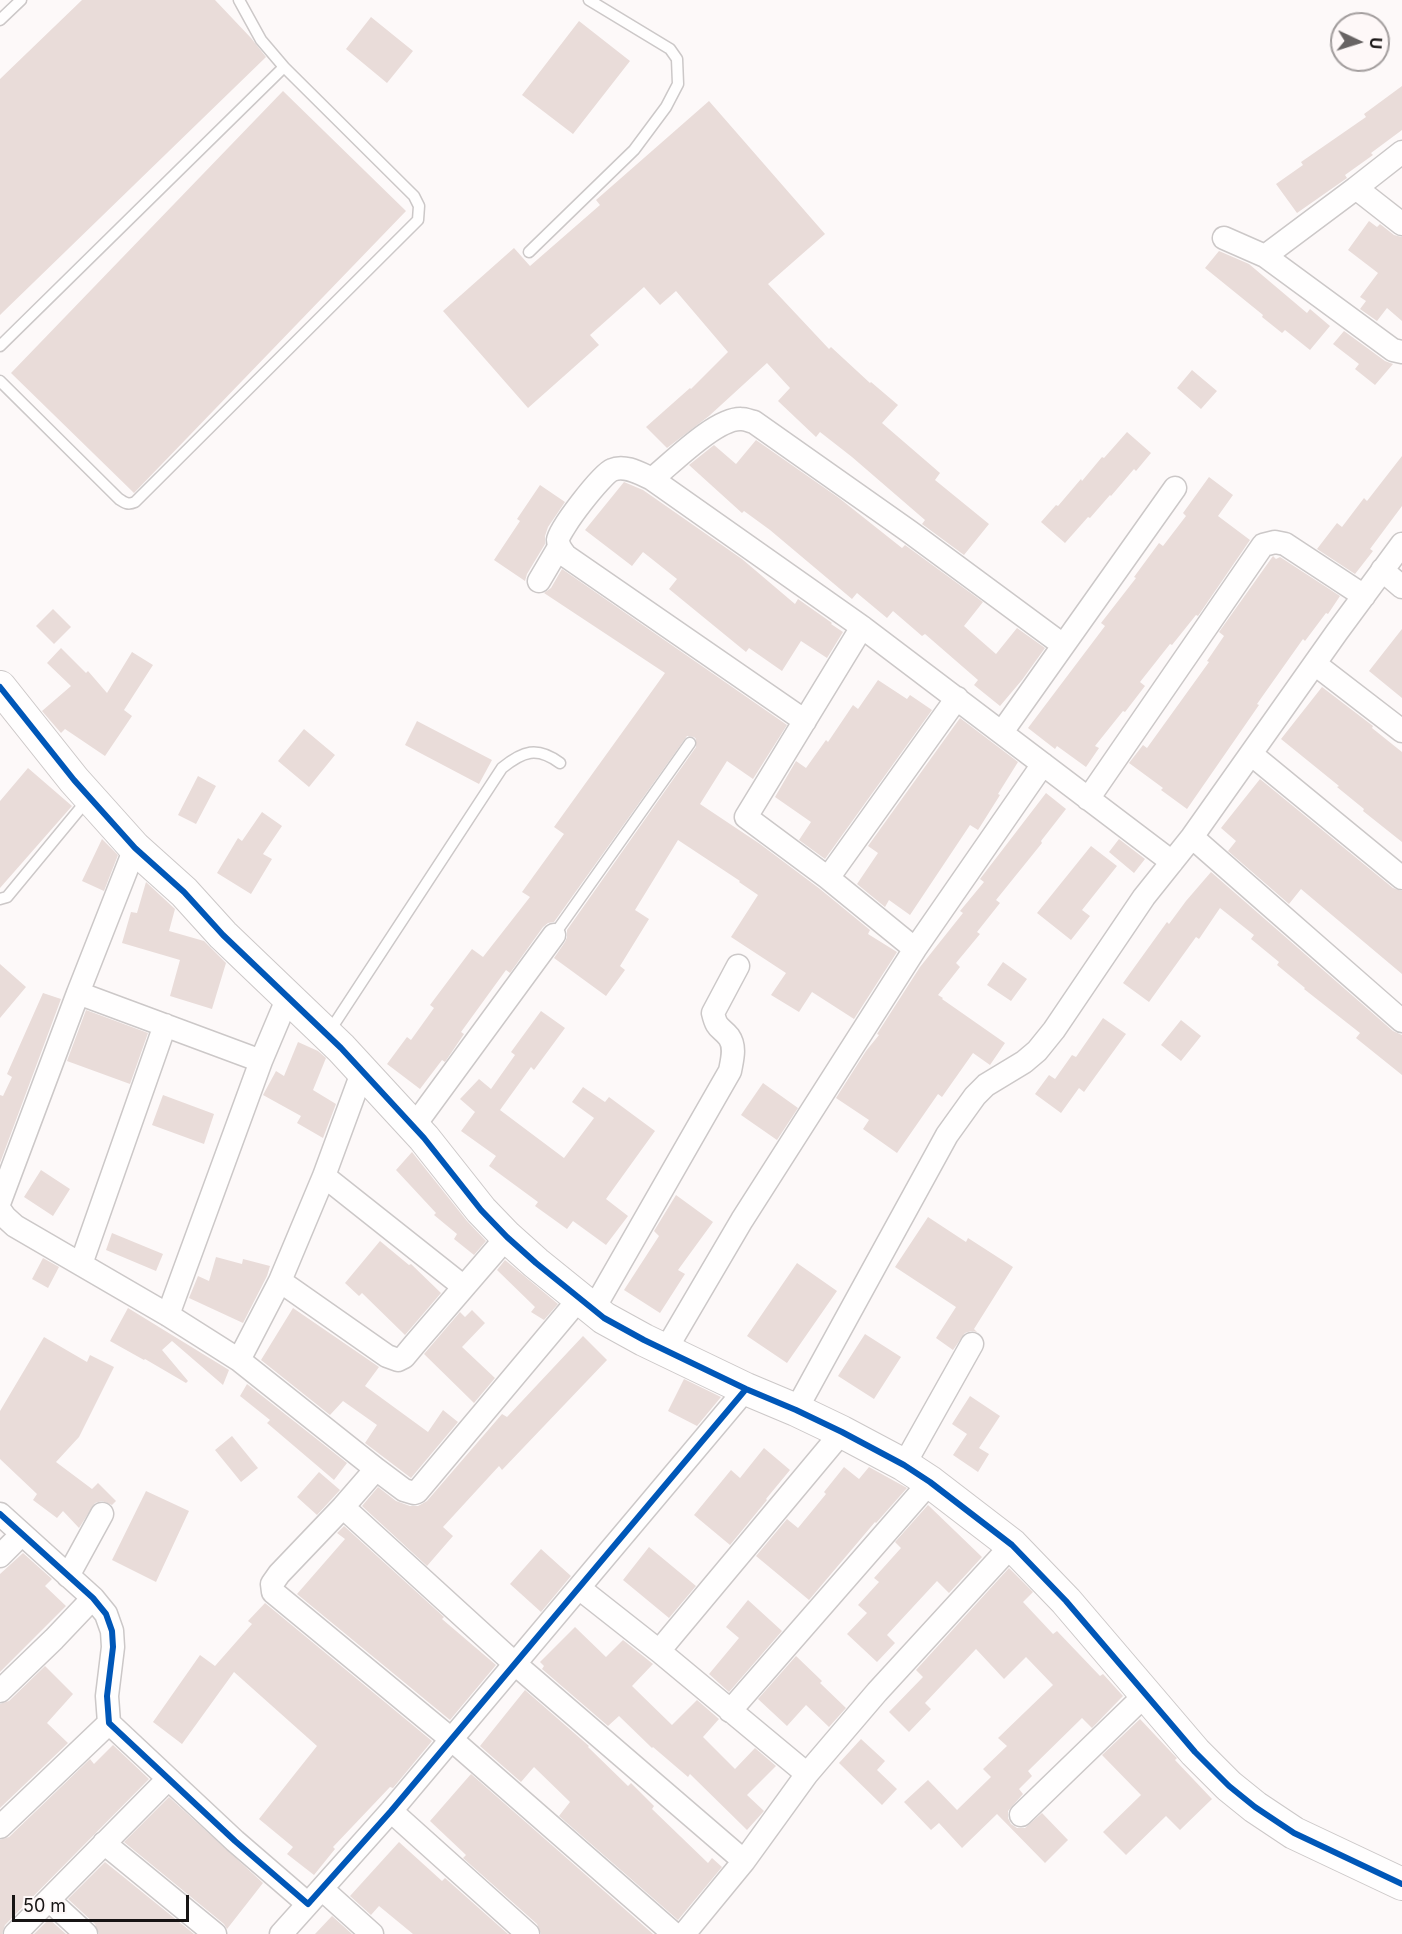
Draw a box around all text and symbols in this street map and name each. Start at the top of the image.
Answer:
north arrow [1330,12,1390,72]
text: U [1366,37,1386,50]
scale bar [15,1883,192,1921]
text: 50 m [23,1895,66,1916]

